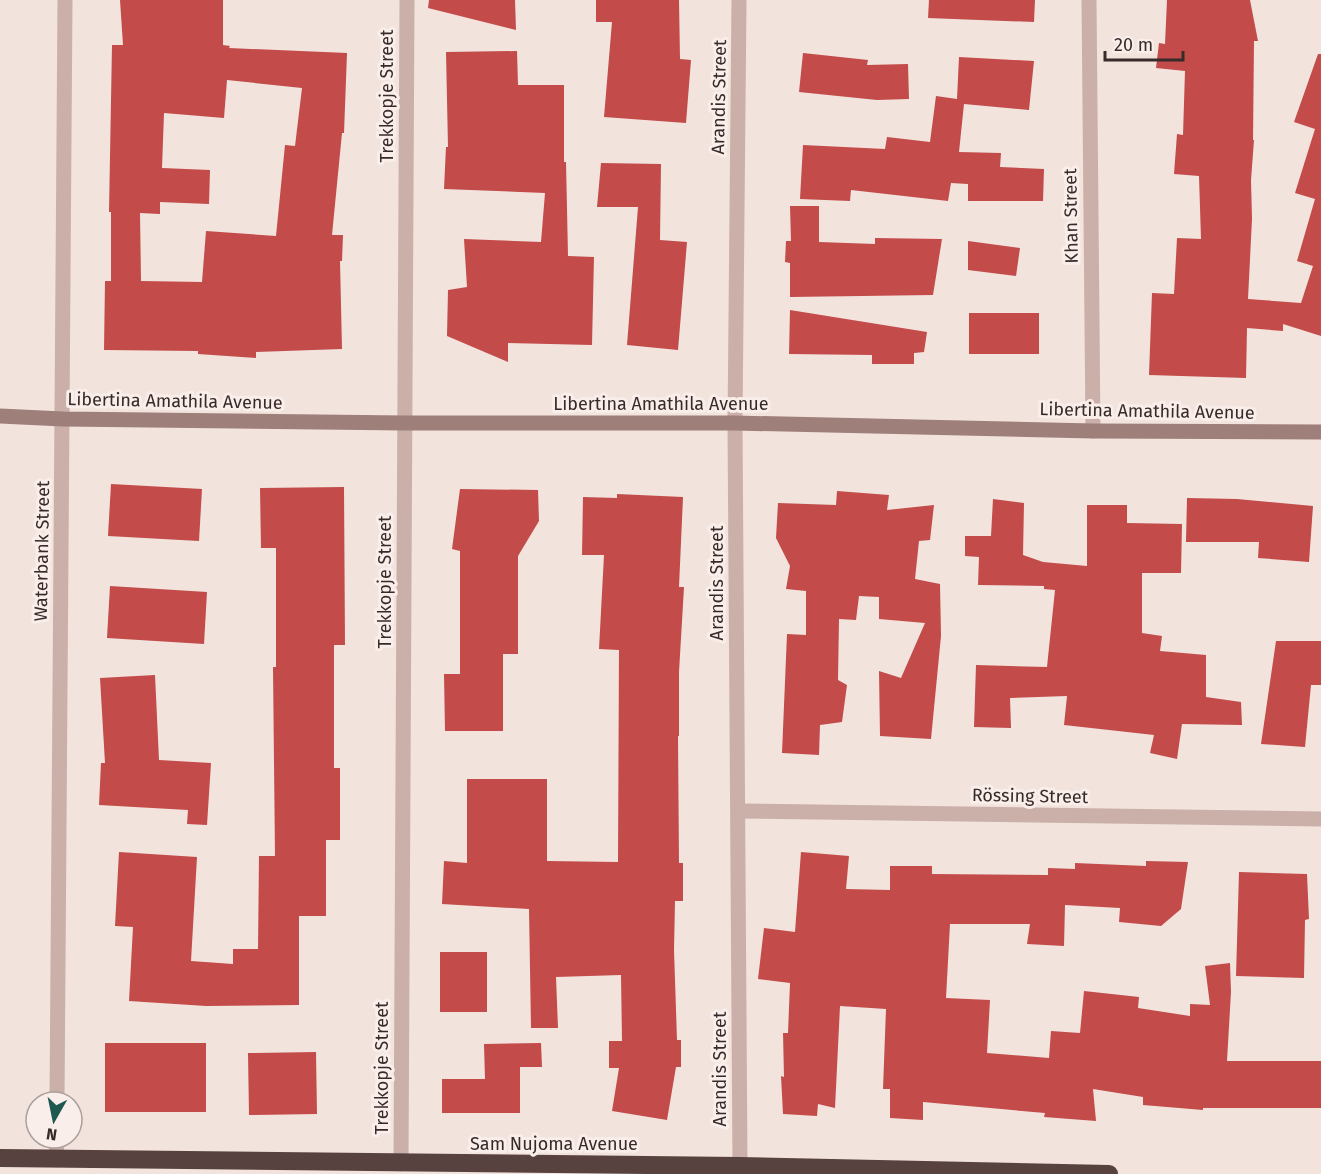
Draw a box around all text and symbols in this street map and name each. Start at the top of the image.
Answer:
scale bar [1105,24,1183,62]
street label: Trekkopje Street [376,29,398,162]
text: 20 m [1114,34,1153,56]
street label: Arandis Street [707,39,731,155]
street label: Khan Street [1059,168,1083,264]
street label: Libertina Amathila Avenue [67,388,283,414]
street label: Libertina Amathila Avenue [553,393,769,415]
street label: Libertina Amathila Avenue [1039,398,1255,424]
street label: Waterbank Street [30,480,54,622]
street label: Trekkopje Street [374,515,396,648]
street label: Arandis Street [706,525,728,640]
street label: Rössing Street [972,784,1089,808]
street label: Trekkopje Street [371,1001,393,1134]
street label: Arandis Street [709,1011,731,1126]
north arrow [24,1090,84,1150]
text: N [45,1124,58,1145]
street label: Sam Nujoma Avenue [470,1133,638,1155]

